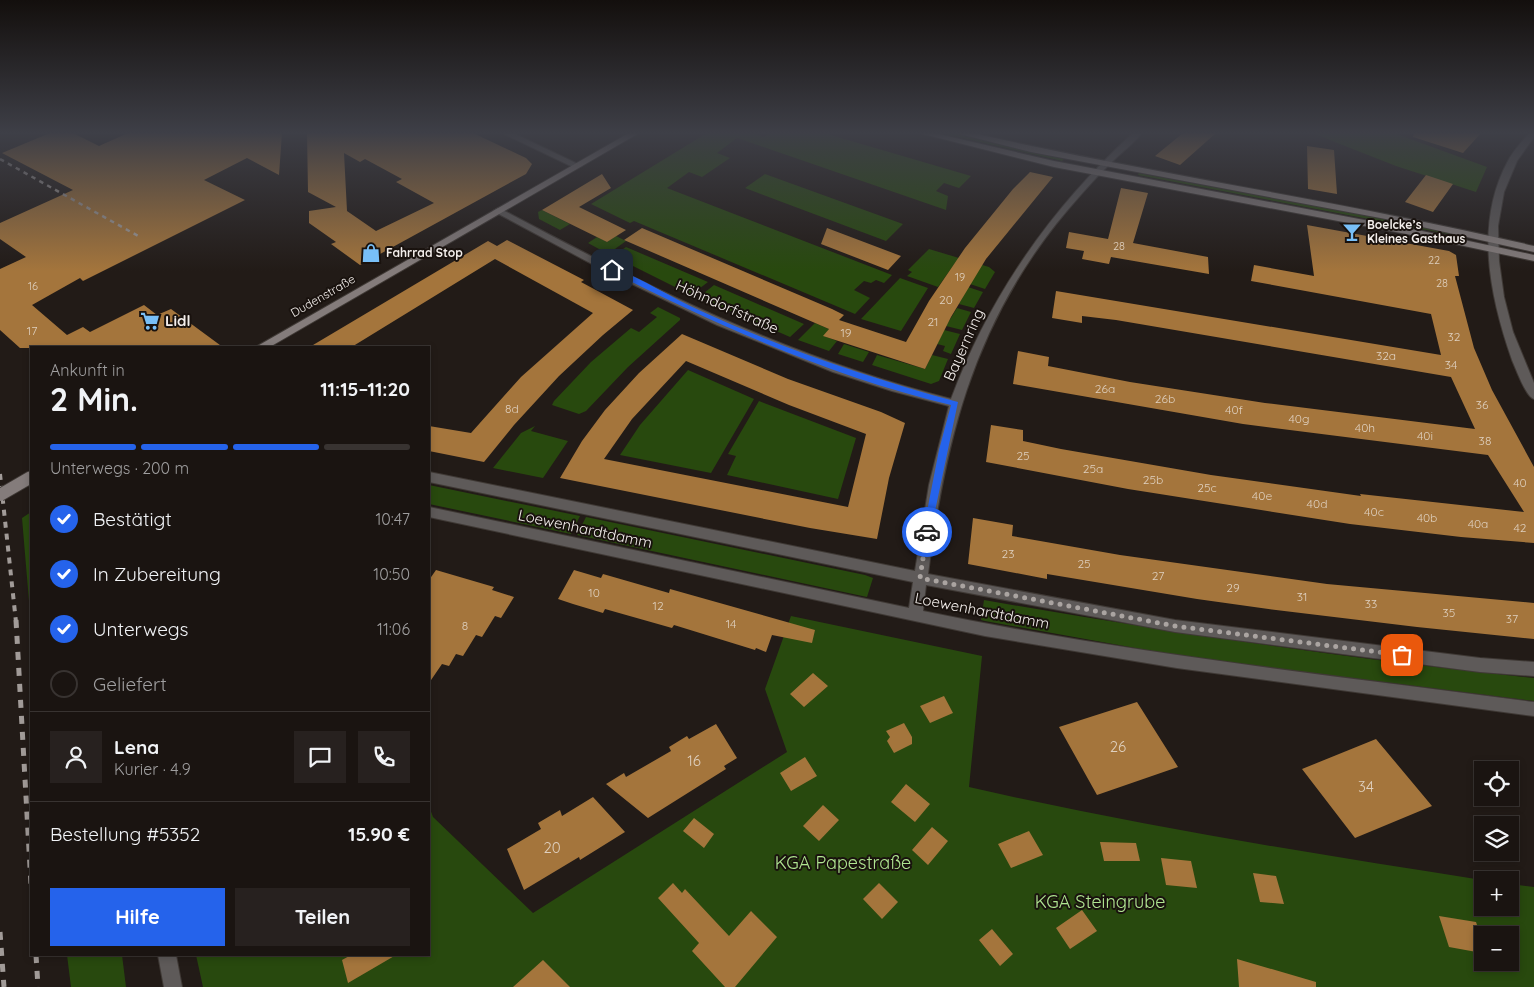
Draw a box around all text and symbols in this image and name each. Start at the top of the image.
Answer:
place label: Boelcke’s Kleines Gasthaus [1367,217,1466,246]
bar icon: Boelcke’s Kleines Gasthaus [1341,221,1363,243]
house number: 28 [1113,239,1125,253]
shop icon: Fahrrad Stop [360,242,382,264]
place label: Fahrrad Stop [386,245,463,260]
pin [591,249,633,291]
house number: 22 [1428,253,1440,267]
icon: home [598,256,626,284]
house number: 19 [955,270,965,284]
street label: Dudenstraße [288,271,358,320]
street label: Höhndorfstraße [673,275,782,338]
house number: 28 [1436,276,1448,290]
house number: 16 [28,279,38,293]
house number: 20 [939,292,953,307]
street label: Bayernring [939,306,988,384]
supermarket icon: Lidl [139,310,161,332]
place label: Lidl [165,311,190,330]
house number: 21 [927,314,939,329]
house number: 17 [27,323,37,338]
house number: 19 [840,325,852,340]
house number: 32 [1448,329,1461,344]
house number: 32a [1376,348,1396,363]
house number: 34 [1445,357,1457,372]
text: Ankunft in [50,360,125,380]
text: 11:15–11:20 [320,377,410,401]
text: 2 Min. [50,379,138,419]
house number: 26a [1095,381,1115,396]
house number: 26b [1155,391,1175,406]
house number: 36 [1476,397,1489,412]
house number: 8d [505,401,519,416]
house number: 40f [1225,402,1244,417]
house number: 40g [1289,411,1309,426]
house number: 40h [1355,420,1375,435]
house number: 40i [1417,428,1433,443]
house number: 38 [1479,433,1491,448]
house number: 25 [1016,448,1030,463]
text: Unterwegs · 200 m [50,458,189,478]
house number: 25a [1083,461,1103,476]
house number: 25b [1143,472,1163,487]
house number: 40 [1513,475,1527,490]
house number: 25c [1197,480,1217,495]
house number: 40e [1252,488,1272,503]
house number: 40d [1307,496,1327,511]
house number: 40c [1364,504,1384,519]
icon: check [50,505,78,533]
street label: Loewenhardtdamm [516,505,654,552]
text: Bestätigt [93,507,172,531]
courier [902,507,952,557]
text: 10:47 [375,509,410,529]
house number: 40b [1417,510,1437,525]
house number: 40a [1468,516,1488,531]
icon: car [913,518,941,546]
house number: 42 [1514,520,1527,535]
house number: 23 [1002,546,1014,561]
house number: 25 [1077,556,1091,571]
icon: check [50,560,78,588]
text: In Zubereitung [93,562,221,586]
text: 10:50 [373,564,410,584]
house number: 27 [1152,568,1164,583]
house number: 29 [1226,580,1240,595]
house number: 10 [588,585,600,600]
street label: Loewenhardtdamm [913,588,1051,633]
house number: 31 [1297,589,1307,604]
house number: 33 [1365,596,1377,611]
house number: 12 [652,598,664,613]
house number: 35 [1443,605,1455,620]
house number: 37 [1506,611,1518,626]
icon: check [50,615,78,643]
house number: 14 [726,616,736,631]
text: Unterwegs [93,617,188,641]
house number: 8 [462,618,468,633]
text: 11:06 [377,619,410,639]
pin [1381,634,1423,676]
icon: bag [1388,641,1416,669]
text: Geliefert [93,672,167,696]
button: person [50,731,102,783]
button: chat [294,731,346,783]
button: phone [358,731,410,783]
text: Lena [114,735,159,759]
house number: 26 [1110,737,1126,756]
house number: 16 [687,751,701,770]
text: Kurier · 4.9 [114,759,191,779]
map controls [1474,761,1519,971]
button: locate [1474,761,1519,806]
house number: 34 [1358,777,1374,796]
button: layers [1474,816,1519,861]
text: Bestellung #5352 [50,822,200,846]
text: 15.90 € [348,822,410,846]
house number: 20 [543,838,561,857]
park label: KGA Papestraße [775,851,911,874]
button: + [1474,871,1519,916]
button: Hilfe [50,888,225,946]
button: Teilen [235,888,410,946]
park label: KGA Steingrube [1035,890,1165,913]
button: − [1474,926,1519,971]

